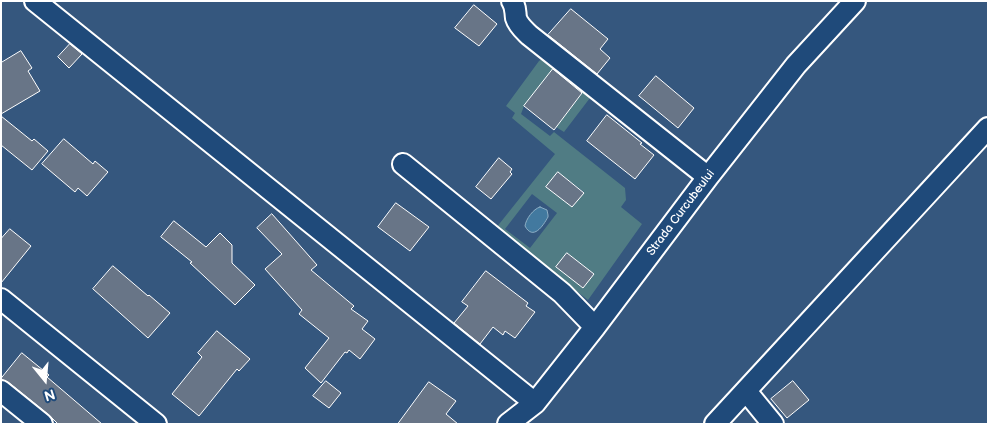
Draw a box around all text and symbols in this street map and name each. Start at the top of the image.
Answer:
street label: Strada Curcubeului [644,167,718,259]
north arrow [20,355,70,405]
text: N [42,385,57,404]

